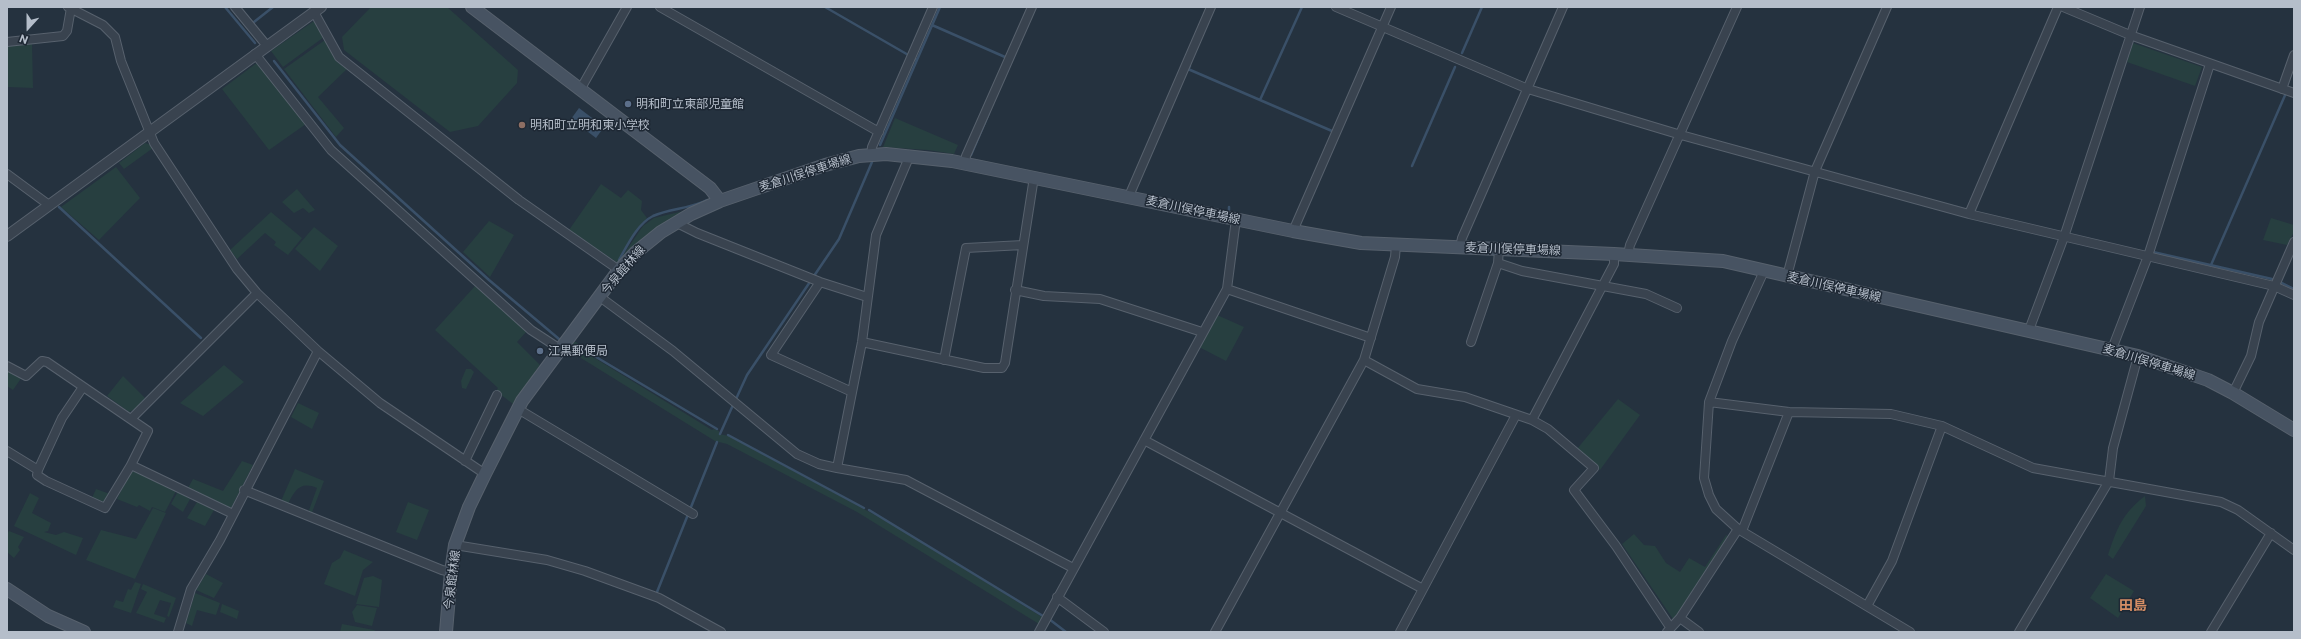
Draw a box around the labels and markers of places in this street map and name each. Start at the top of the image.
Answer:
place label: 明和町立東部児童館 [636,97,744,111]
marker: 明和町立東部児童館 [623,99,633,109]
place label: 明和町立明和東小学校 [530,118,650,132]
marker: 明和町立明和東小学校 [517,120,527,130]
place label: 江黒郵便局 [548,344,608,358]
marker: 江黒郵便局 [535,346,545,356]

